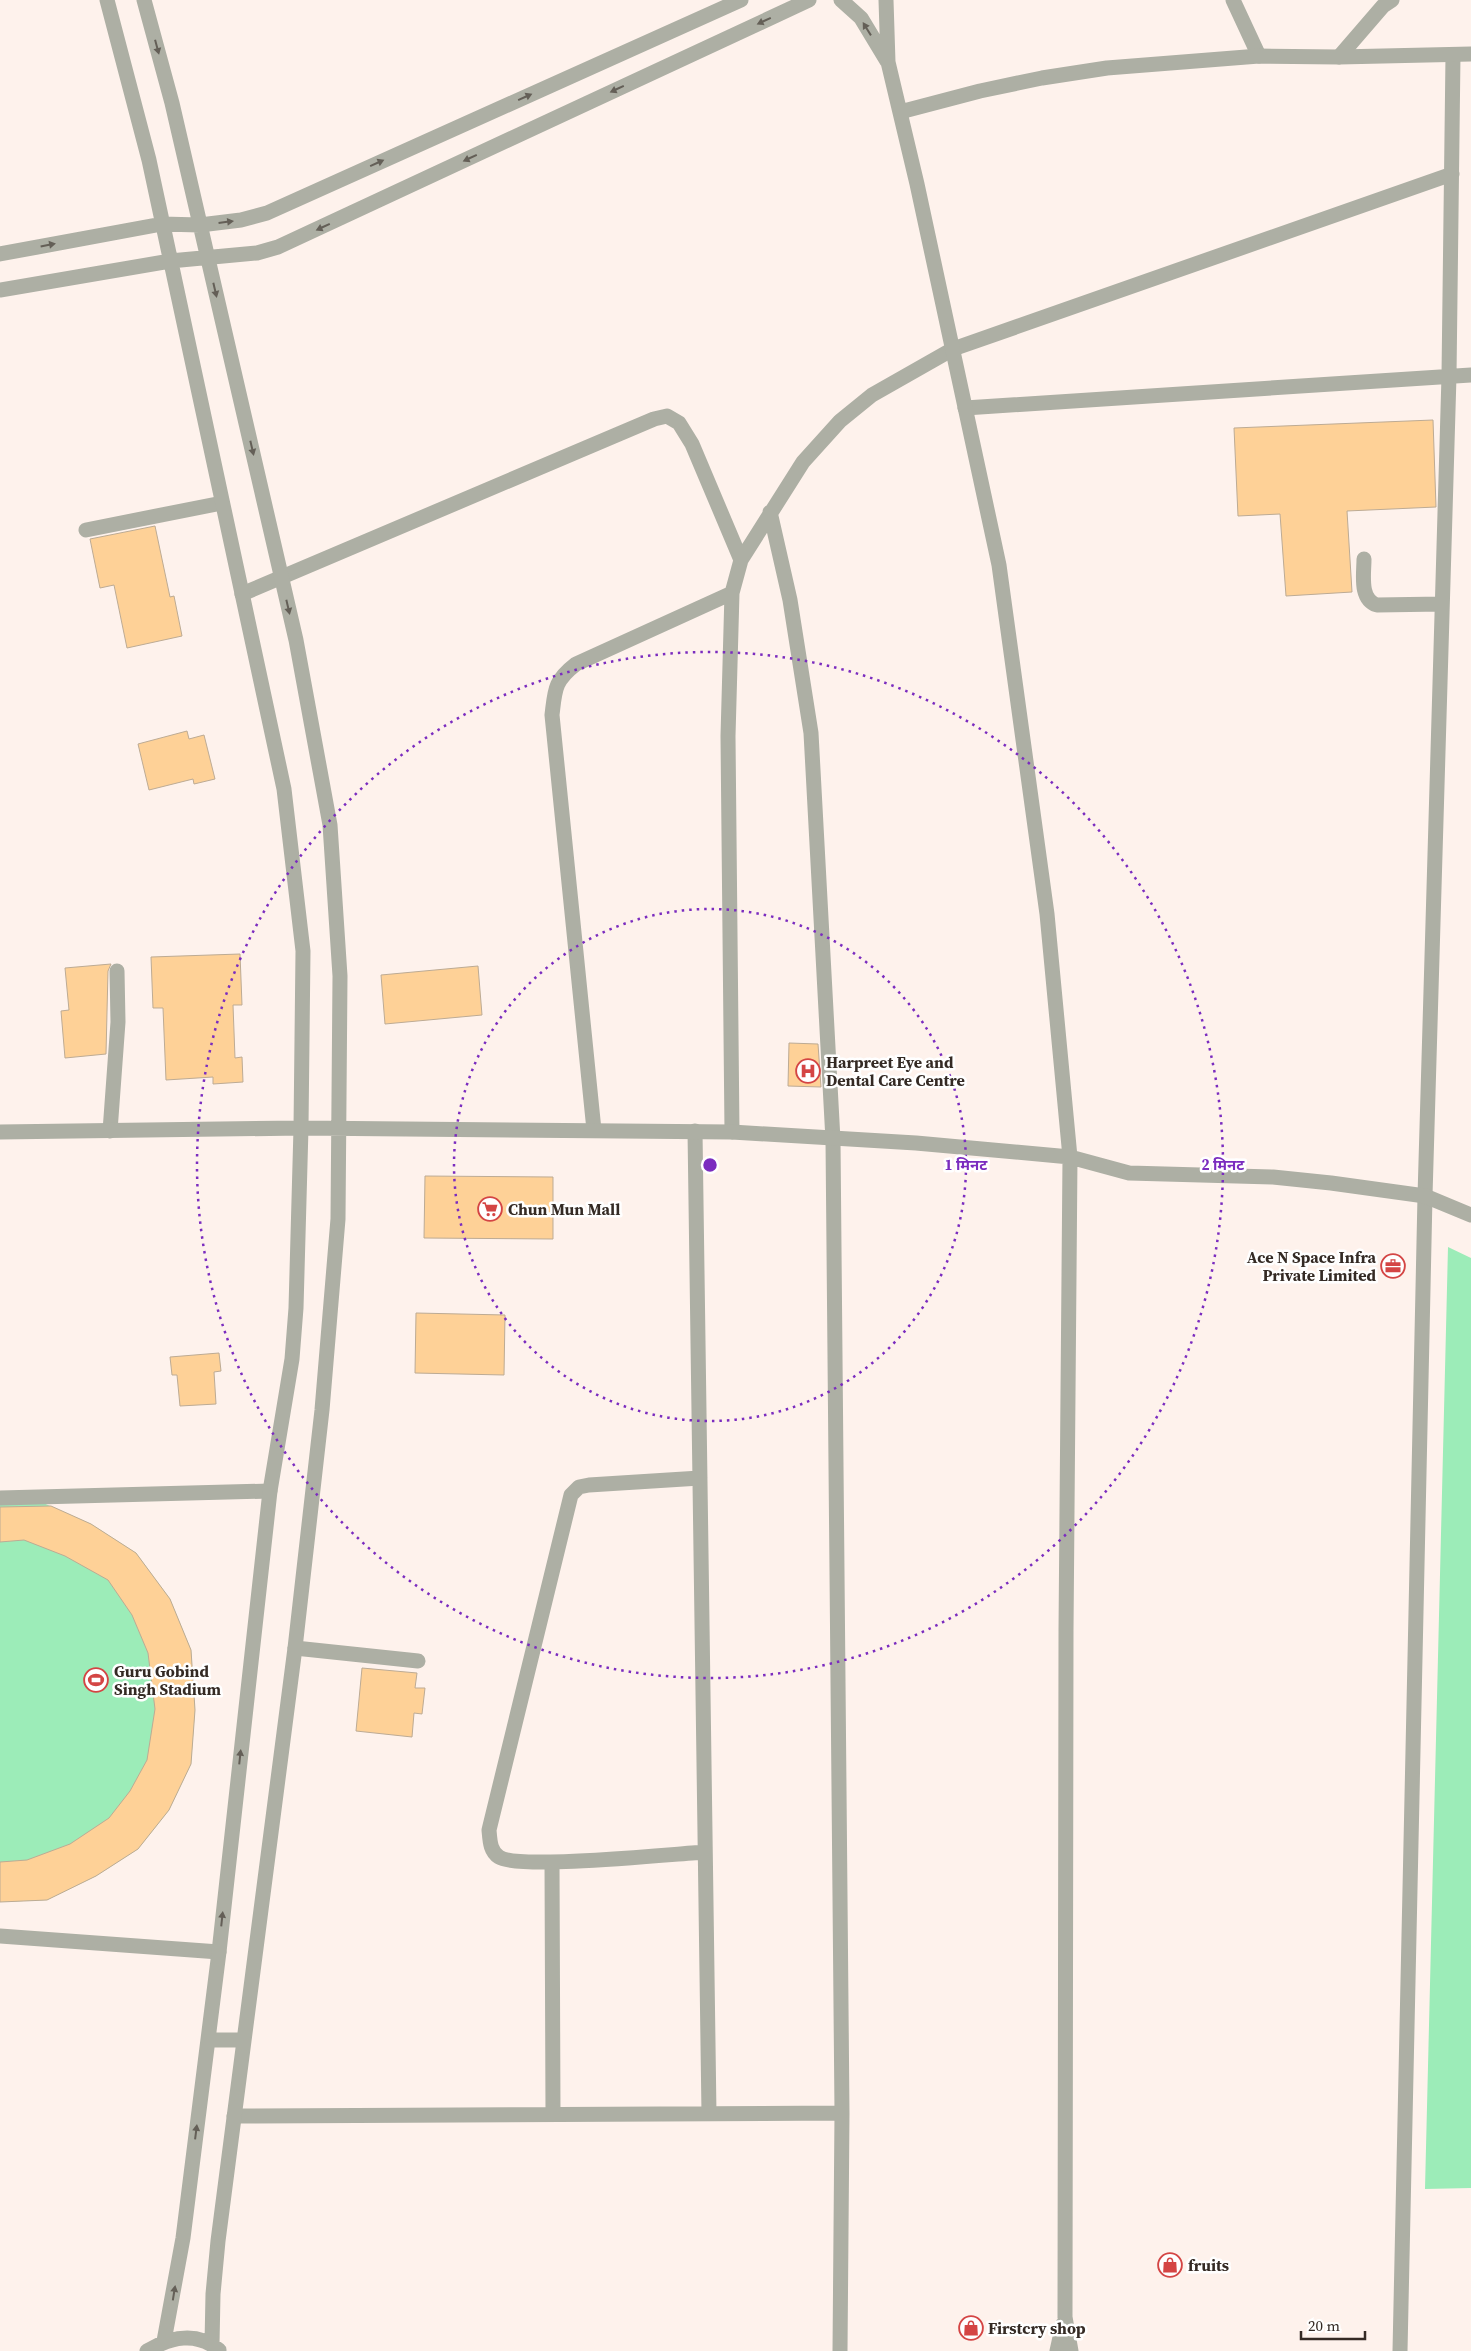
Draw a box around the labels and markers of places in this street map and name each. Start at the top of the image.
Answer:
place label: Harpreet Eye and Dental Care Centre [826,1051,965,1091]
hospital icon: Harpreet Eye and Dental Care Centre [795,1058,821,1084]
centre of rings [701,1156,719,1174]
supermarket icon: Chun Mun Mall [477,1196,503,1222]
place label: Chun Mun Mall [508,1198,620,1220]
place label: Ace N Space Infra Private Limited [1247,1246,1376,1286]
office icon: Ace N Space Infra Private Limited [1380,1253,1406,1279]
place label: Guru Gobind Singh Stadium [114,1660,221,1700]
sports icon: Guru Gobind Singh Stadium [83,1667,109,1693]
shop icon: fruits [1157,2252,1183,2278]
place label: fruits [1188,2254,1229,2276]
shop icon: Firstcry shop [958,2315,984,2341]
place label: Firstcry shop [988,2317,1086,2339]

